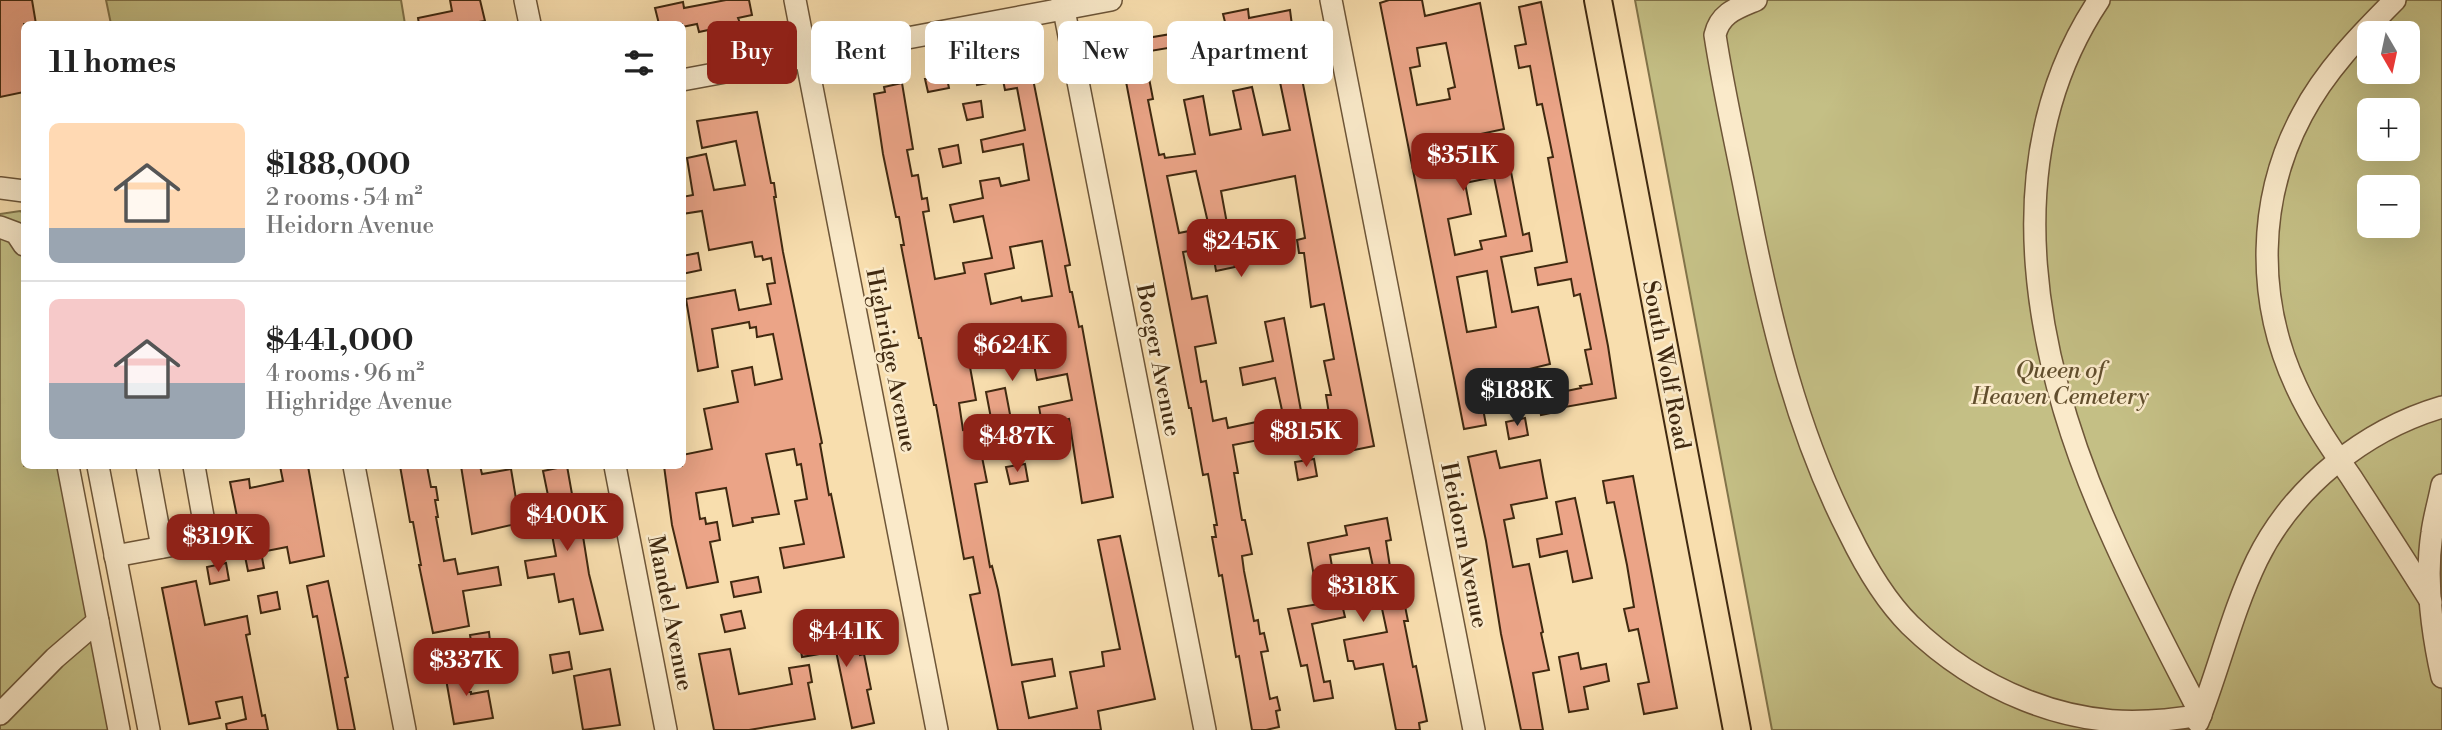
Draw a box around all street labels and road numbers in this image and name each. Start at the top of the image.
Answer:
street label: Highridge Avenue [859,266,923,454]
street label: South Wolf Road [1636,278,1696,452]
street label: Boeger Avenue [1129,281,1186,439]
street label: Heidorn Avenue [1434,460,1494,630]
street label: Mandel Avenue [641,533,699,693]

